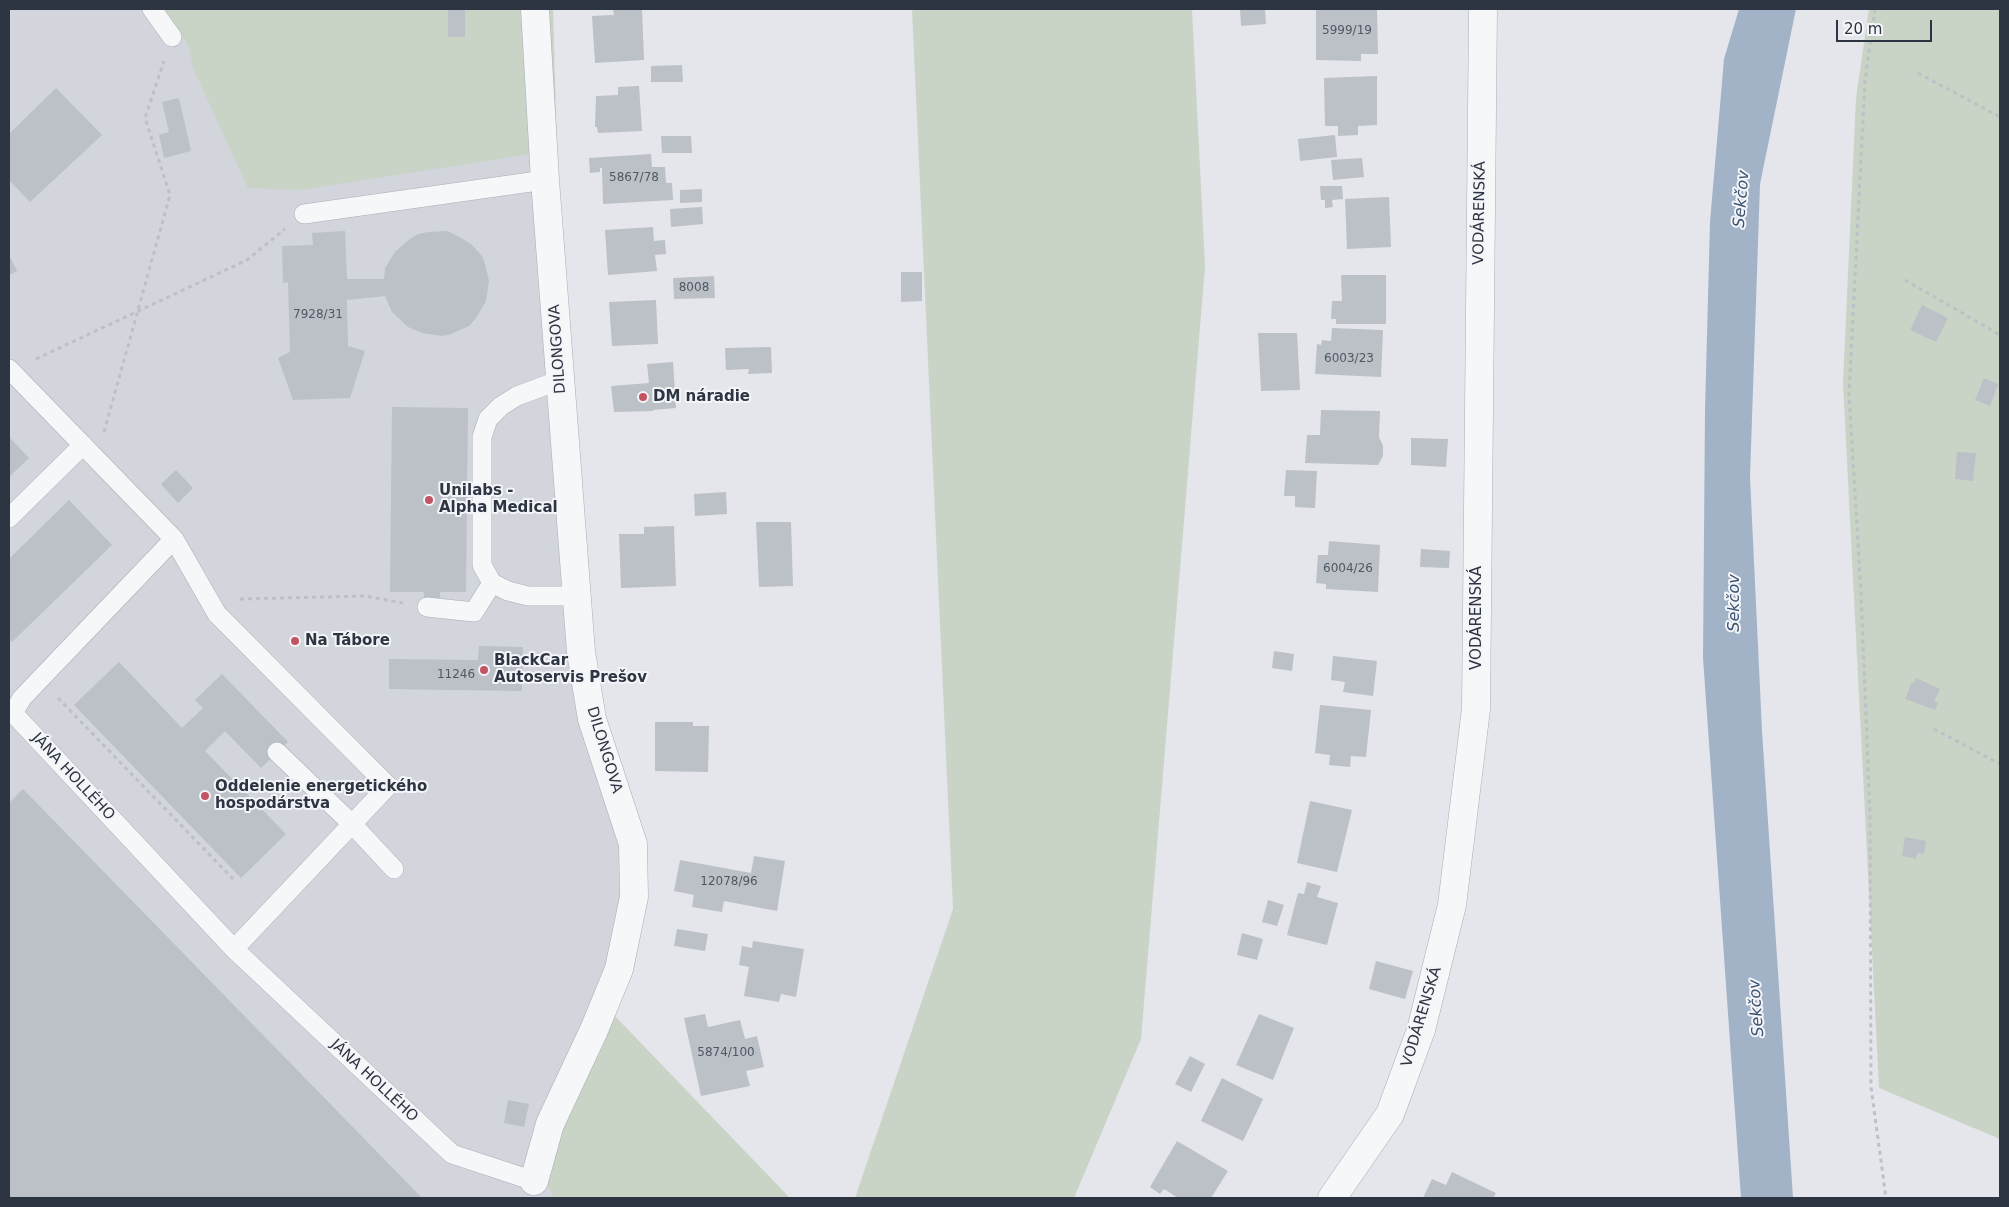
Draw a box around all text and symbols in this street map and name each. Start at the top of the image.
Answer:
scale bar [1839,10,1935,42]
text: 20 m [1844,20,1882,38]
house number: 5999/19 [1322,24,1372,38]
street label: VODÁRENSKÁ [1470,161,1490,265]
water label: Sekčov [1730,170,1754,228]
house number: 5867/78 [609,171,659,185]
house number: 8008 [679,281,709,295]
street label: DILONGOVA [546,304,570,394]
house number: 7928/31 [293,308,343,322]
house number: 6003/23 [1324,352,1374,366]
place label: DM náradie [653,388,750,406]
marker: DM náradie [637,391,649,403]
place label: Unilabs - Alpha Medical [439,482,558,517]
marker: Unilabs - Alpha Medical [423,494,435,506]
house number: 6004/26 [1323,562,1373,576]
street label: VODÁRENSKÁ [1468,566,1486,670]
water label: Sekčov [1725,574,1745,632]
place label: Na Tábore [305,632,390,650]
marker: Na Tábore [289,635,301,647]
place label: BlackCar Autoservis Prešov [494,652,647,687]
marker: BlackCar Autoservis Prešov [478,664,490,676]
house number: 11246 [437,668,475,682]
street label: DILONGOVA [582,705,626,795]
street label: JÁNA HOLLÉHO [28,730,118,824]
place label: Oddelenie energetického hospodárstva [215,778,427,813]
marker: Oddelenie energetického hospodárstva [199,790,211,802]
house number: 12078/96 [700,875,758,889]
street label: VODÁRENSKÁ [1398,965,1446,1069]
water label: Sekčov [1745,979,1769,1037]
street label: JÁNA HOLLÉHO [327,1036,421,1126]
house number: 5874/100 [697,1046,755,1060]

